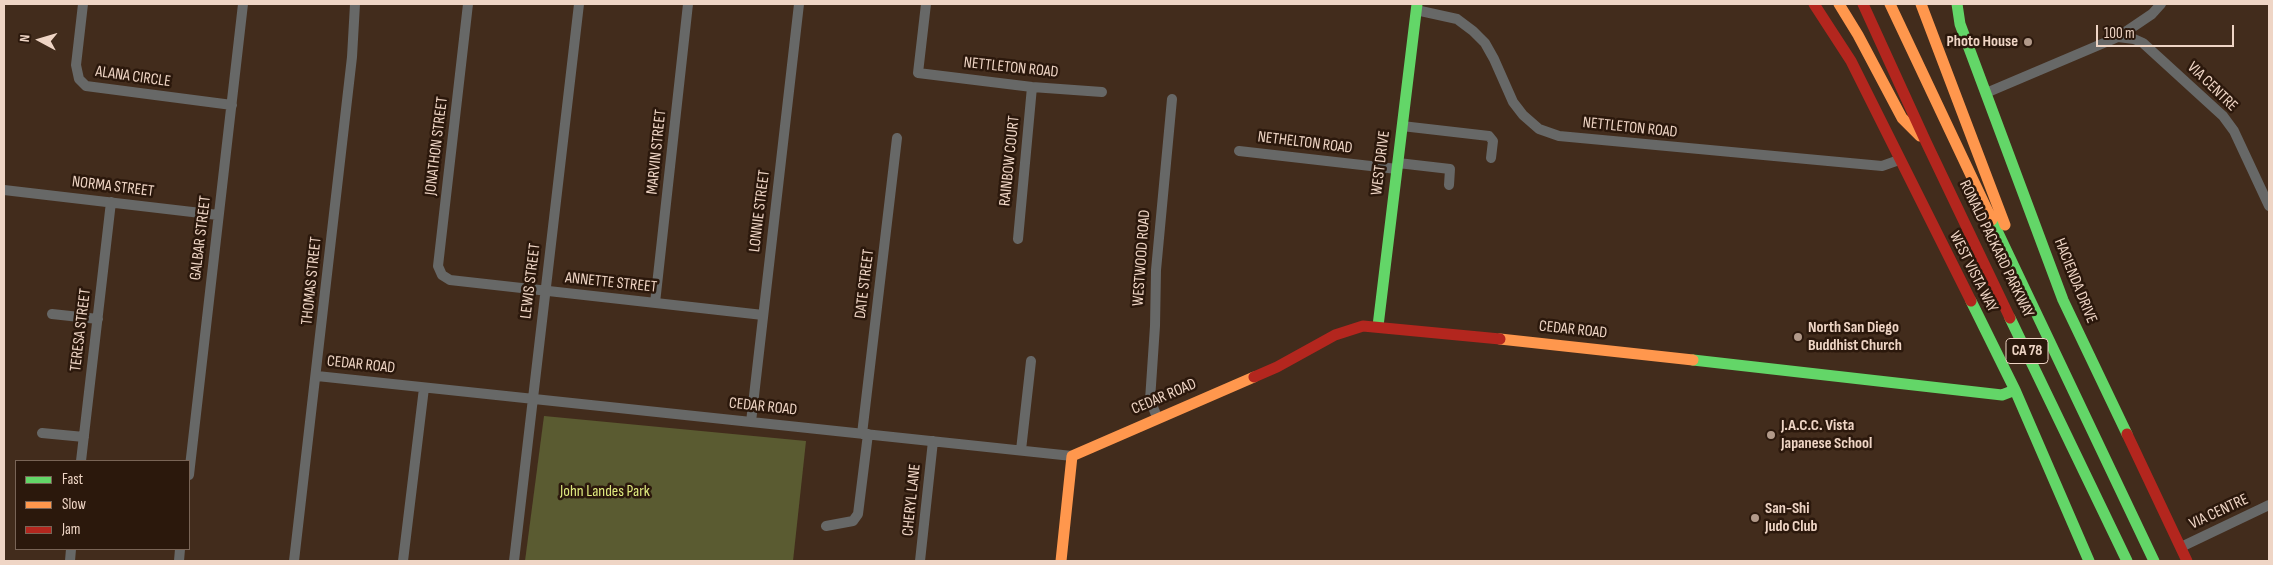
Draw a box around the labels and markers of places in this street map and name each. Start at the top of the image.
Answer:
place label: Photo House [1947,32,2018,52]
marker: Photo House [2022,36,2034,48]
place label: North San Diego Buddhist Church [1808,318,1902,356]
marker: North San Diego Buddhist Church [1792,331,1804,343]
place label: J.A.C.C. Vista Japanese School [1781,416,1872,454]
marker: J.A.C.C. Vista Japanese School [1765,429,1777,441]
place label: San-Shi Judo Club [1765,499,1817,537]
marker: San-Shi Judo Club [1749,512,1761,524]

